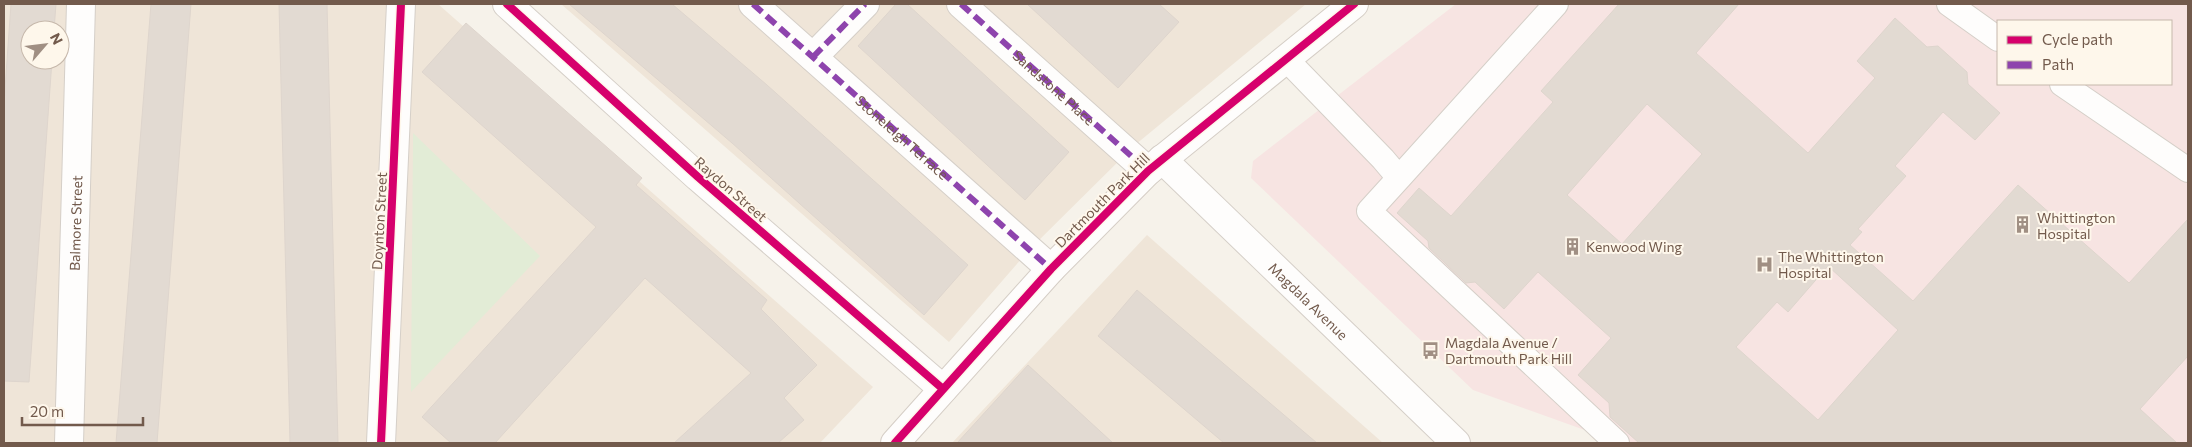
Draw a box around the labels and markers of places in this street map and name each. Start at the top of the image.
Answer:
place label: Whittington Hospital [2037,209,2116,242]
building icon: Whittington Hospital [2013,215,2033,235]
building icon: Kenwood Wing [1562,236,1582,256]
place label: Kenwood Wing [1586,238,1682,255]
place label: The Whittington Hospital [1778,248,1884,281]
hospital icon: The Whittington Hospital [1754,254,1774,274]
place label: Magdala Avenue / Dartmouth Park Hill [1445,334,1572,367]
bus stop icon: Magdala Avenue / Dartmouth Park Hill [1421,340,1441,360]

